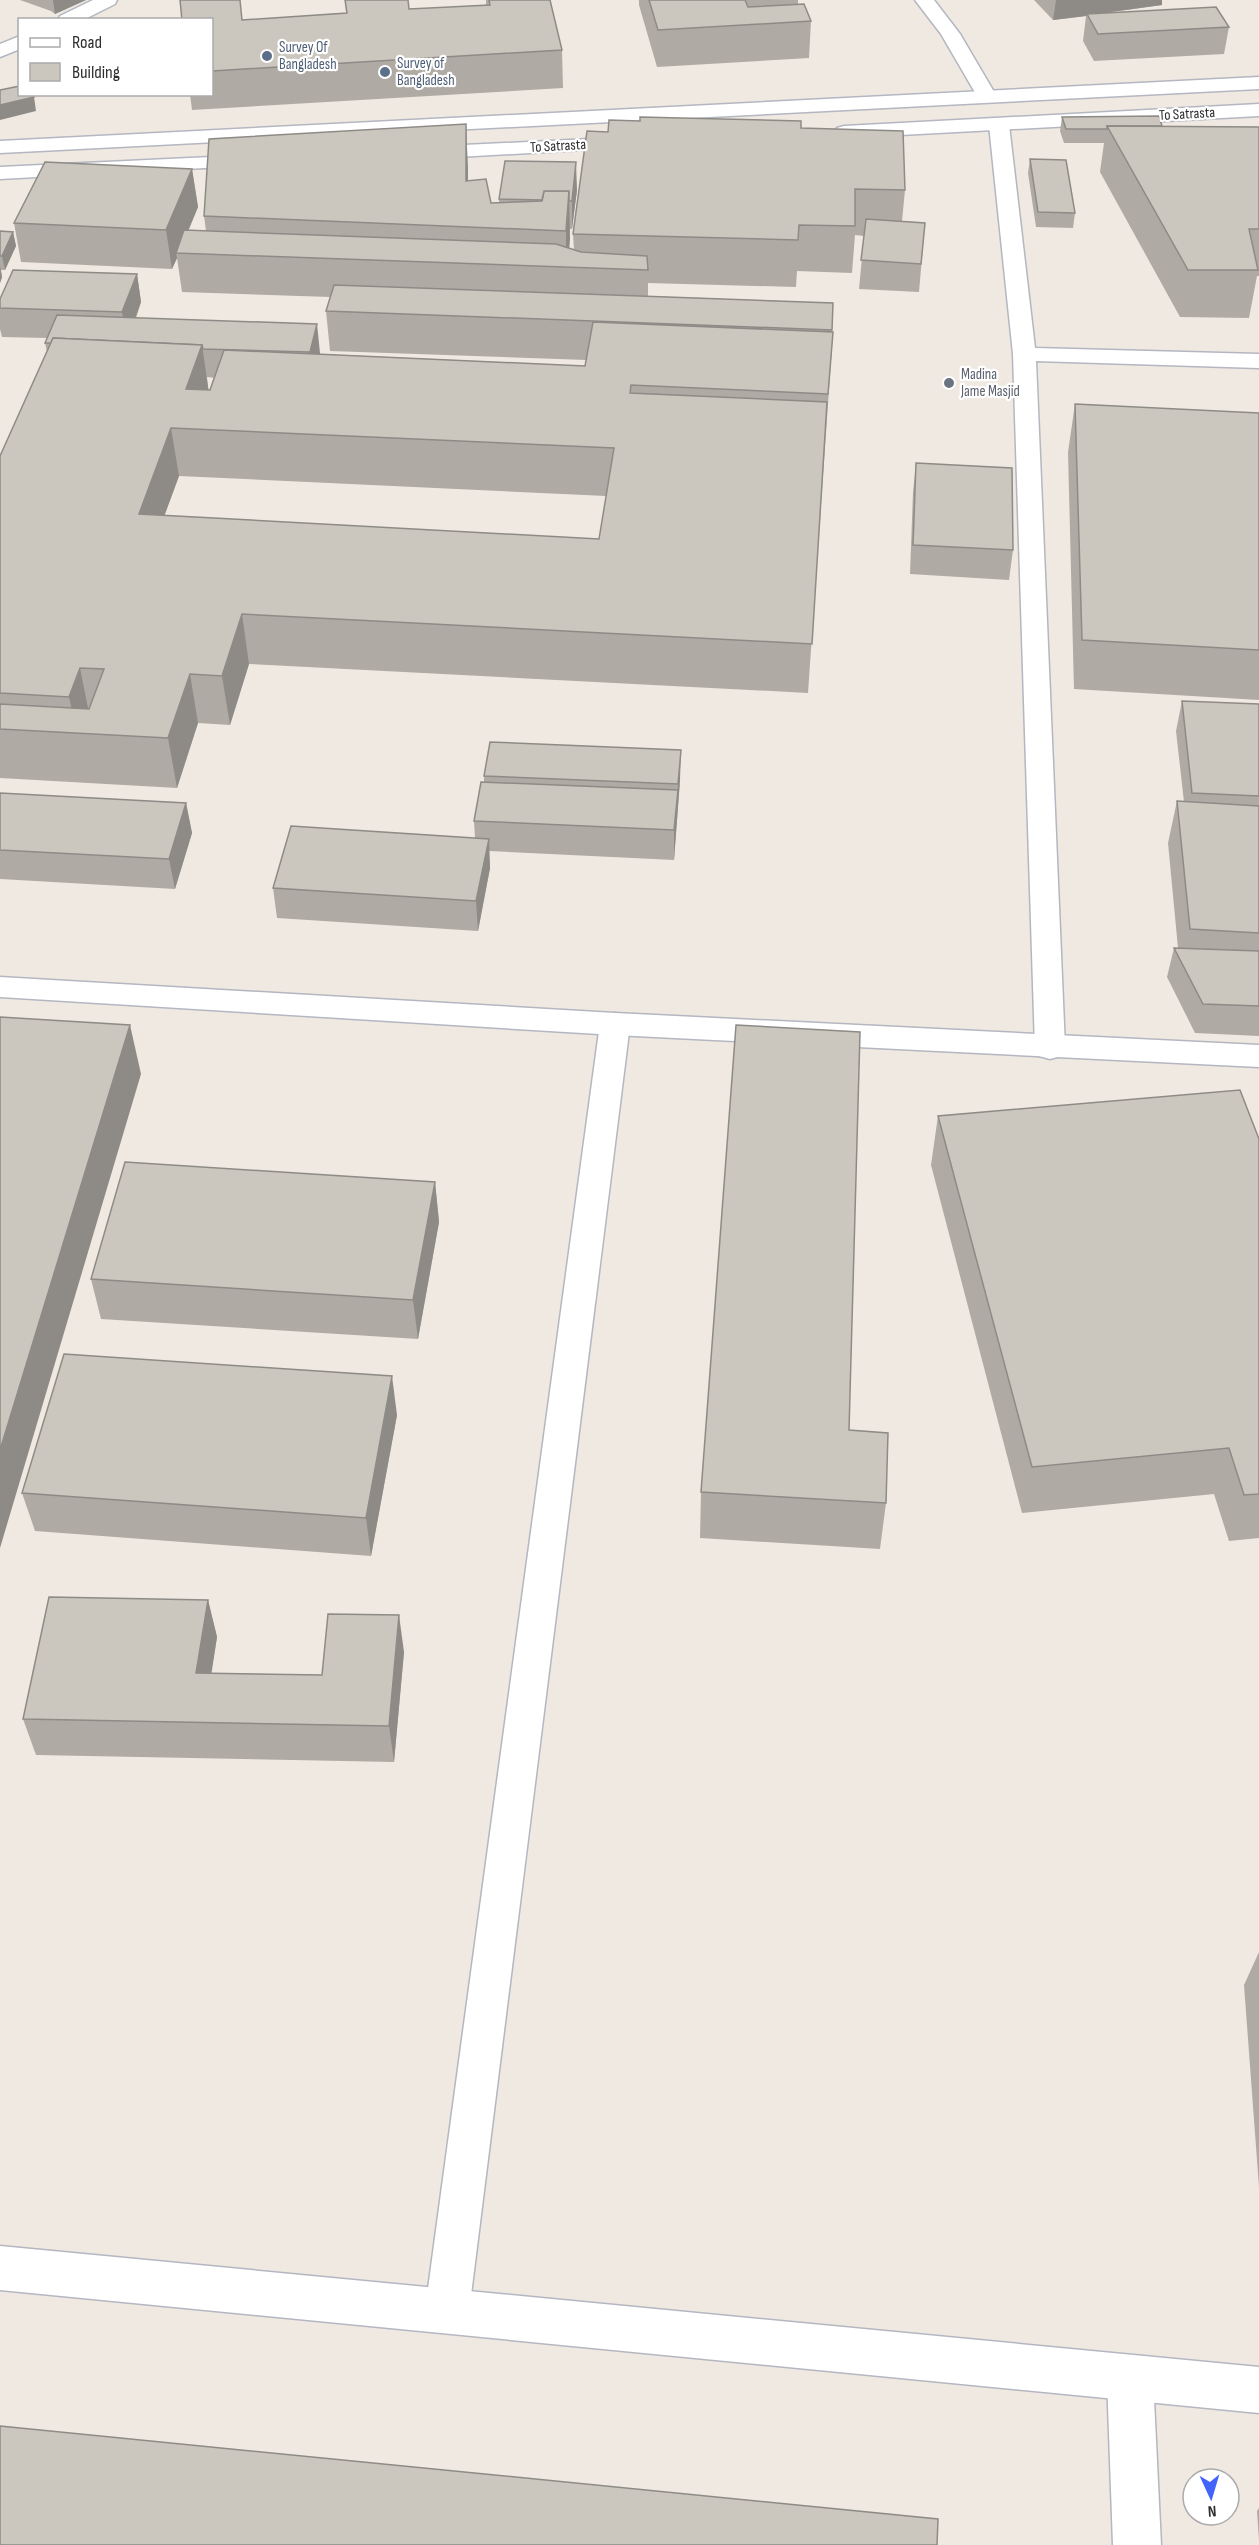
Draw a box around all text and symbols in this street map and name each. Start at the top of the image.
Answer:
legend [18,18,213,96]
text: Road [72,32,102,53]
place label: Survey Of Bangladesh [279,38,337,74]
marker: Survey Of Bangladesh [260,49,274,63]
place label: Survey of Bangladesh [397,54,455,90]
text: Building [72,62,120,83]
marker: Survey of Bangladesh [378,65,392,79]
street label: To Satrasta [1159,103,1216,125]
street label: To Satrasta [530,135,587,157]
place label: Madina Jame Masjid [960,365,1020,401]
marker: Madina Jame Masjid [942,376,956,390]
north arrow [1181,2467,1241,2527]
text: N [1207,2501,1217,2520]

